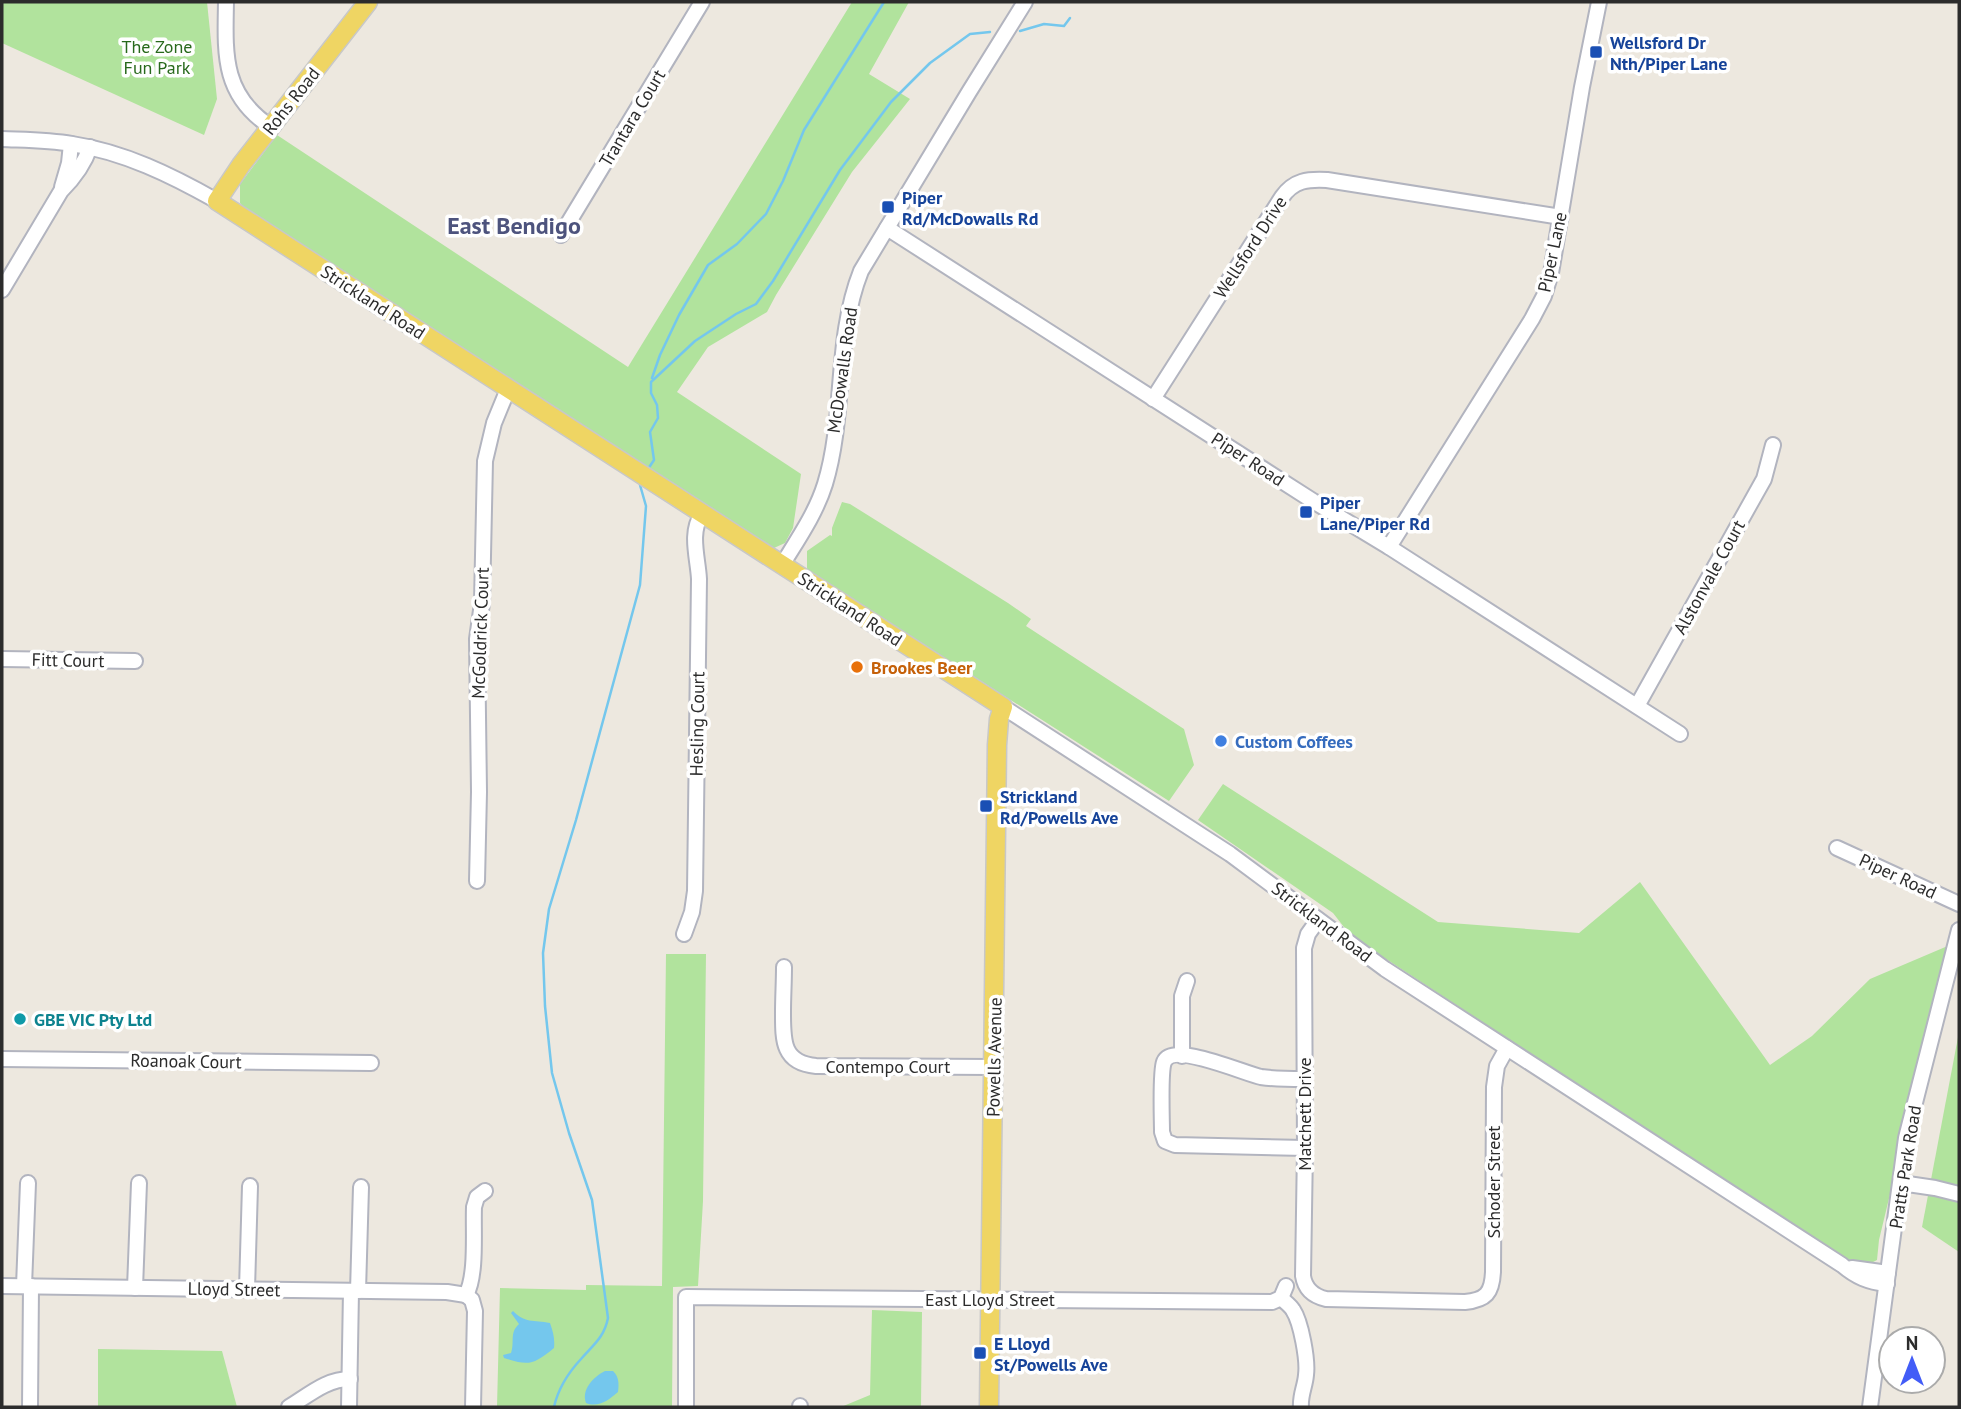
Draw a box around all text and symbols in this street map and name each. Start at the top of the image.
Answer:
place label: Wellsford Dr Nth/Piper Lane [1610,31,1727,75]
park label: The Zone Fun Park [122,35,192,79]
marker: Wellsford Dr Nth/Piper Lane [1588,44,1604,60]
street label: Rohs Road [257,62,325,140]
street label: Trantara Court [594,65,670,171]
place label: Piper Rd/McDowalls Rd [902,186,1038,230]
street label: Wellsford Drive [1208,191,1292,303]
marker: Piper Rd/McDowalls Rd [880,199,896,215]
district label: East Bendigo [447,210,581,241]
street label: Piper Lane [1532,210,1572,294]
street label: Strickland Road [316,260,430,344]
street label: McDowalls Road [822,306,862,434]
street label: Piper Road [1207,427,1289,491]
place label: Piper Lane/Piper Rd [1320,491,1430,535]
marker: Piper Lane/Piper Rd [1298,504,1314,520]
street label: Alstonvale Court [1668,516,1750,638]
street label: McGoldrick Court [466,567,494,699]
street label: Strickland Road [793,567,907,651]
street label: Fitt Court [31,648,105,672]
place label: Brookes Beer [871,656,973,679]
marker: Brookes Beer [849,659,865,675]
street label: Hesling Court [685,671,709,777]
place label: Custom Coffees [1235,730,1353,753]
marker: Custom Coffees [1213,733,1229,749]
place label: Strickland Rd/Powells Ave [1000,785,1119,829]
marker: Strickland Rd/Powells Ave [978,798,994,814]
street label: Piper Road [1856,848,1940,904]
street label: Strickland Road [1267,877,1377,967]
street label: Powells Avenue [981,997,1007,1117]
place label: GBE VIC Pty Ltd [34,1008,152,1031]
marker: GBE VIC Pty Ltd [12,1011,28,1027]
street label: Roanoak Court [130,1049,242,1073]
street label: Contempo Court [826,1055,950,1078]
street label: Matchett Drive [1293,1057,1316,1171]
street label: Pratts Park Road [1884,1104,1926,1230]
street label: Schoder Street [1482,1126,1505,1238]
street label: Lloyd Street [187,1277,281,1301]
street label: East Lloyd Street [925,1288,1055,1311]
north arrow [1877,1325,1947,1395]
text: N [1906,1331,1918,1355]
place label: E Lloyd St/Powells Ave [994,1332,1108,1376]
marker: E Lloyd St/Powells Ave [972,1345,988,1361]

